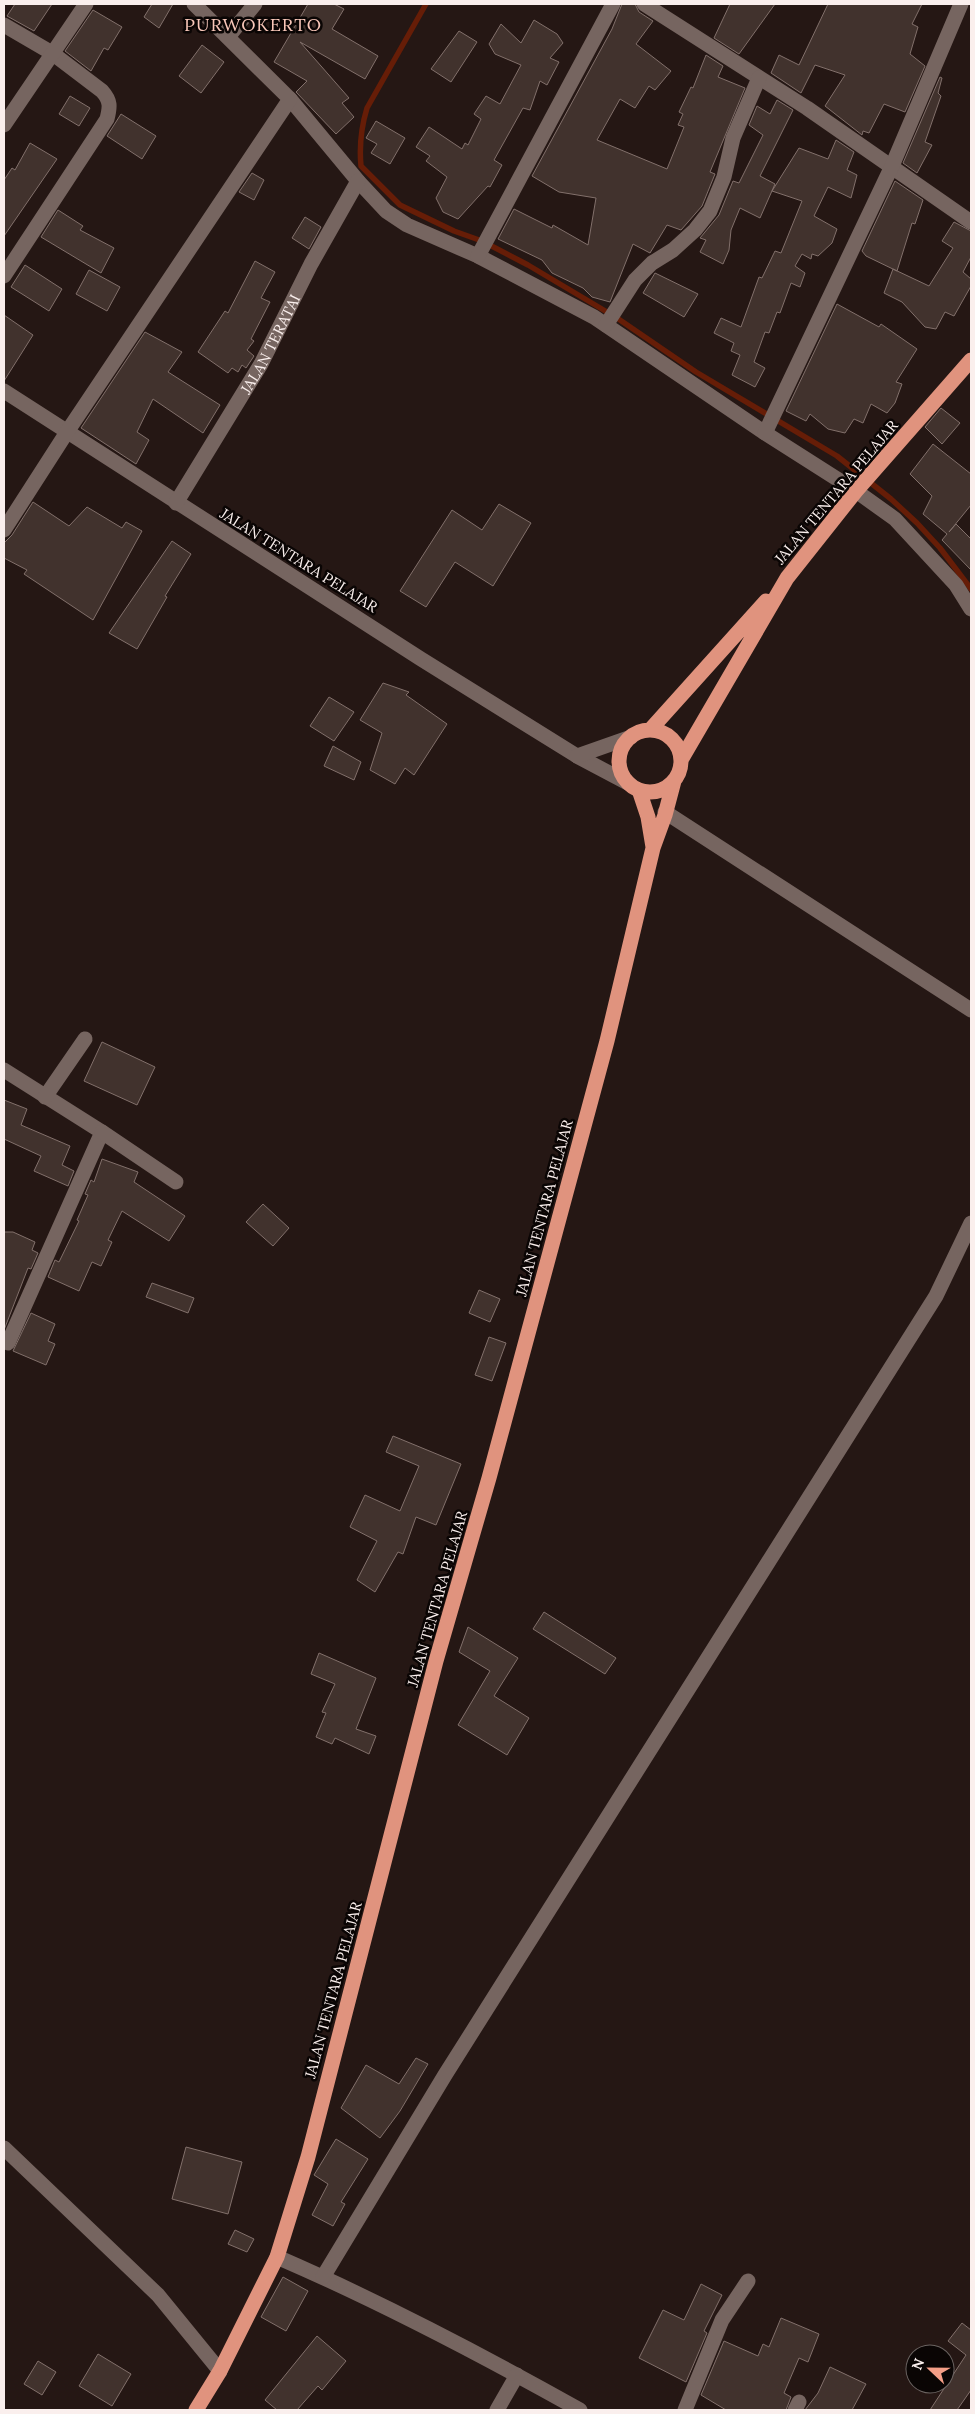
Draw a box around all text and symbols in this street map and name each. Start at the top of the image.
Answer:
district label: PURWOKERTO [184,13,322,36]
street label: JALAN TERATAI [235,291,304,398]
street label: JALAN TENTARA PELAJAR [770,416,902,569]
street label: JALAN TENTARA PELAJAR [216,503,382,617]
street label: JALAN TENTARA PELAJAR [511,1117,577,1299]
street label: JALAN TENTARA PELAJAR [402,1508,471,1690]
street label: JALAN TENTARA PELAJAR [300,1899,366,2081]
north arrow [905,2344,955,2394]
text: N [908,2356,928,2373]

